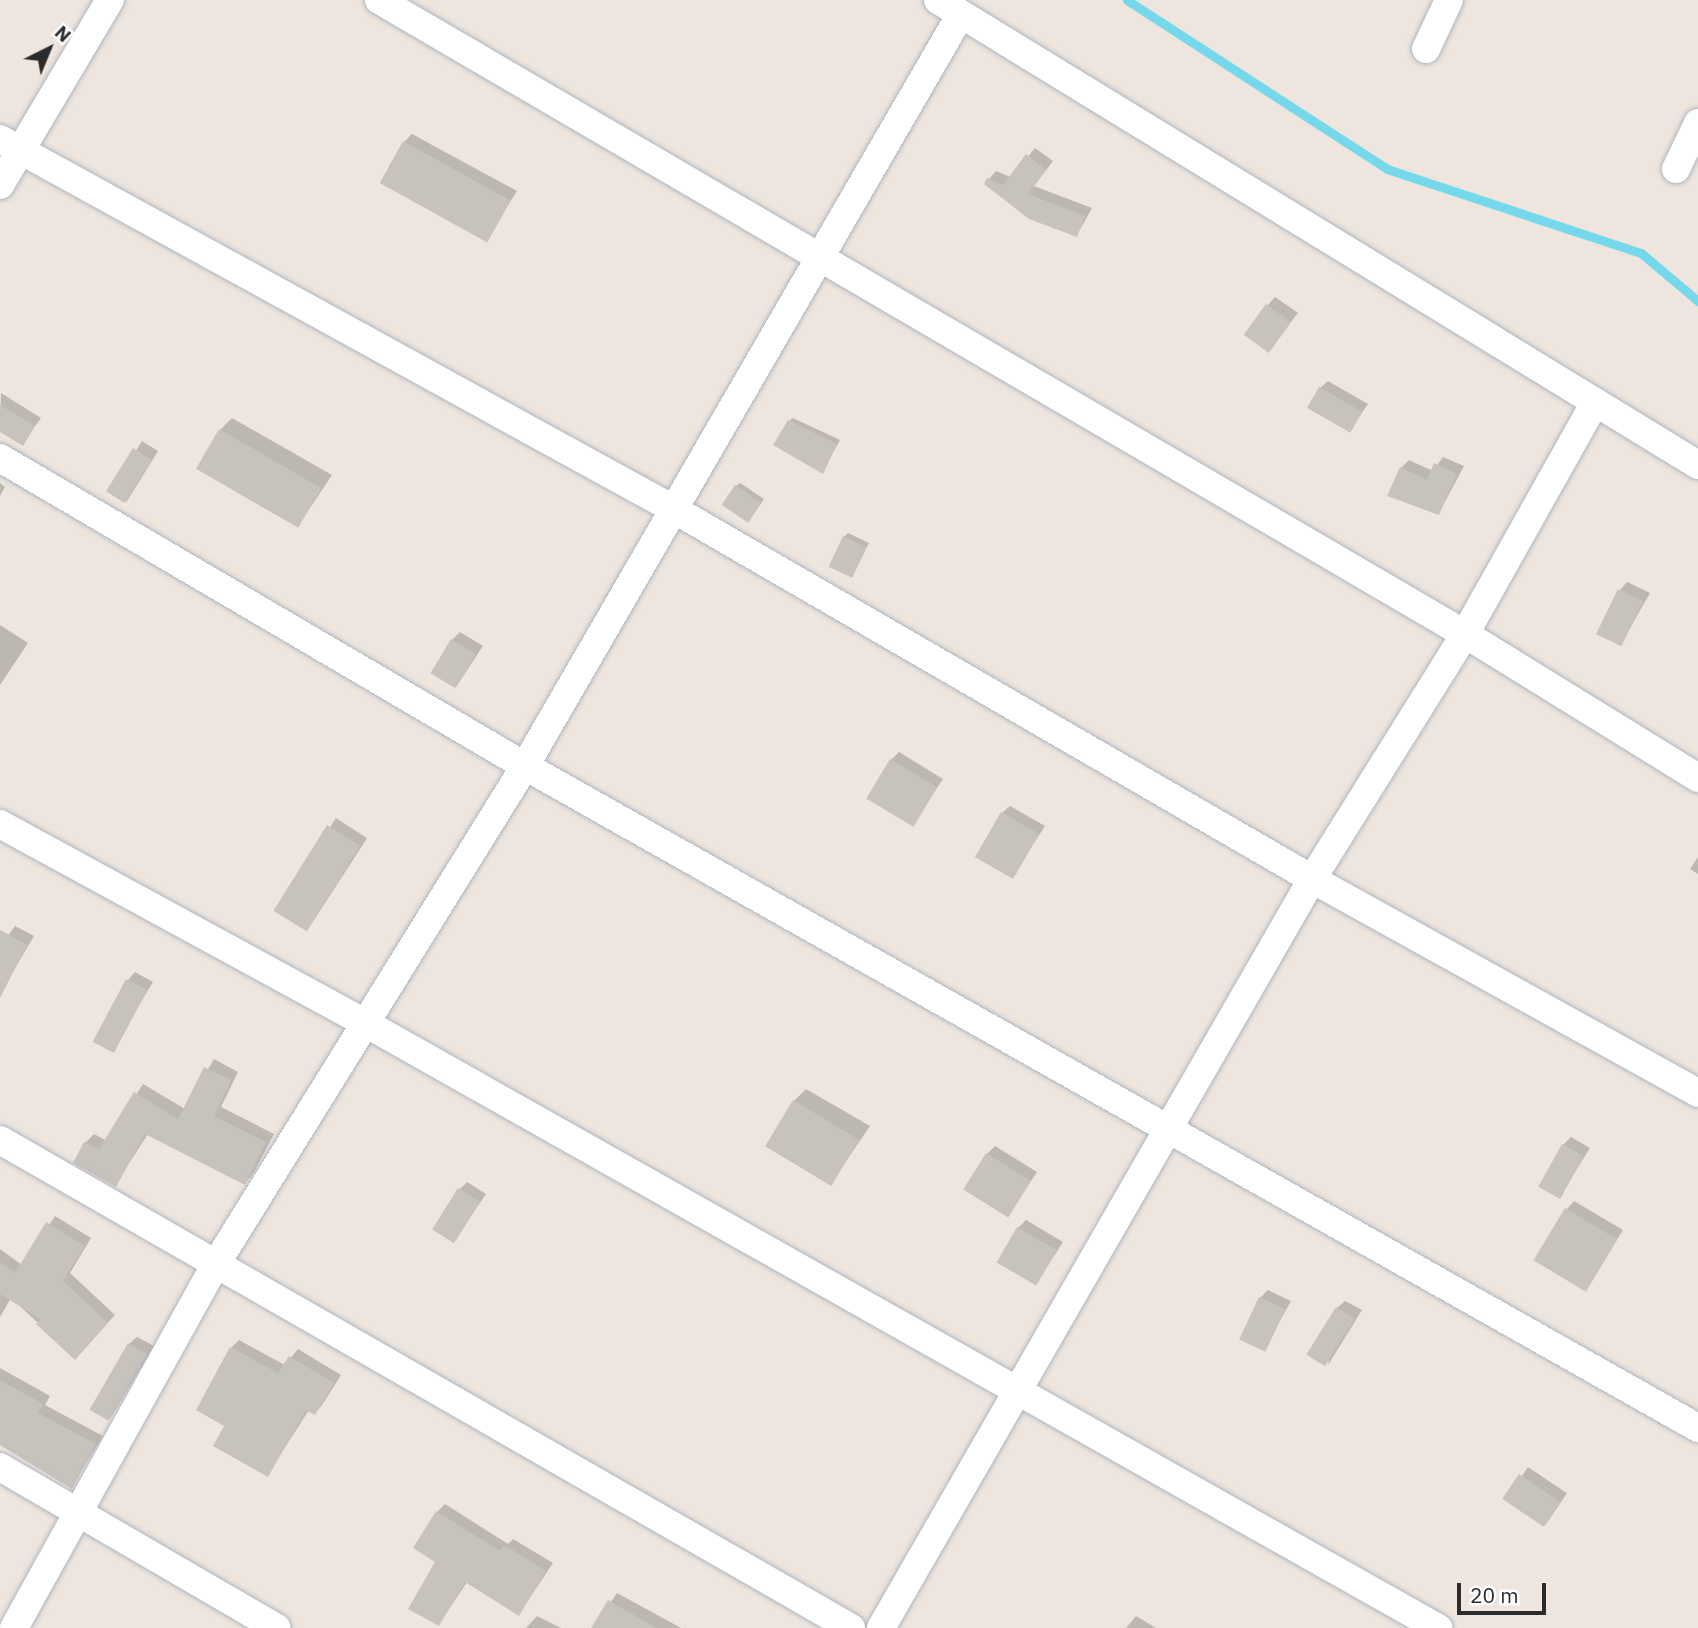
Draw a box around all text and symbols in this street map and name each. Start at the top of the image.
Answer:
north arrow [14,14,84,84]
text: N [50,20,77,47]
scale bar [1460,1568,1549,1612]
text: 20 m [1470,1581,1519,1609]

